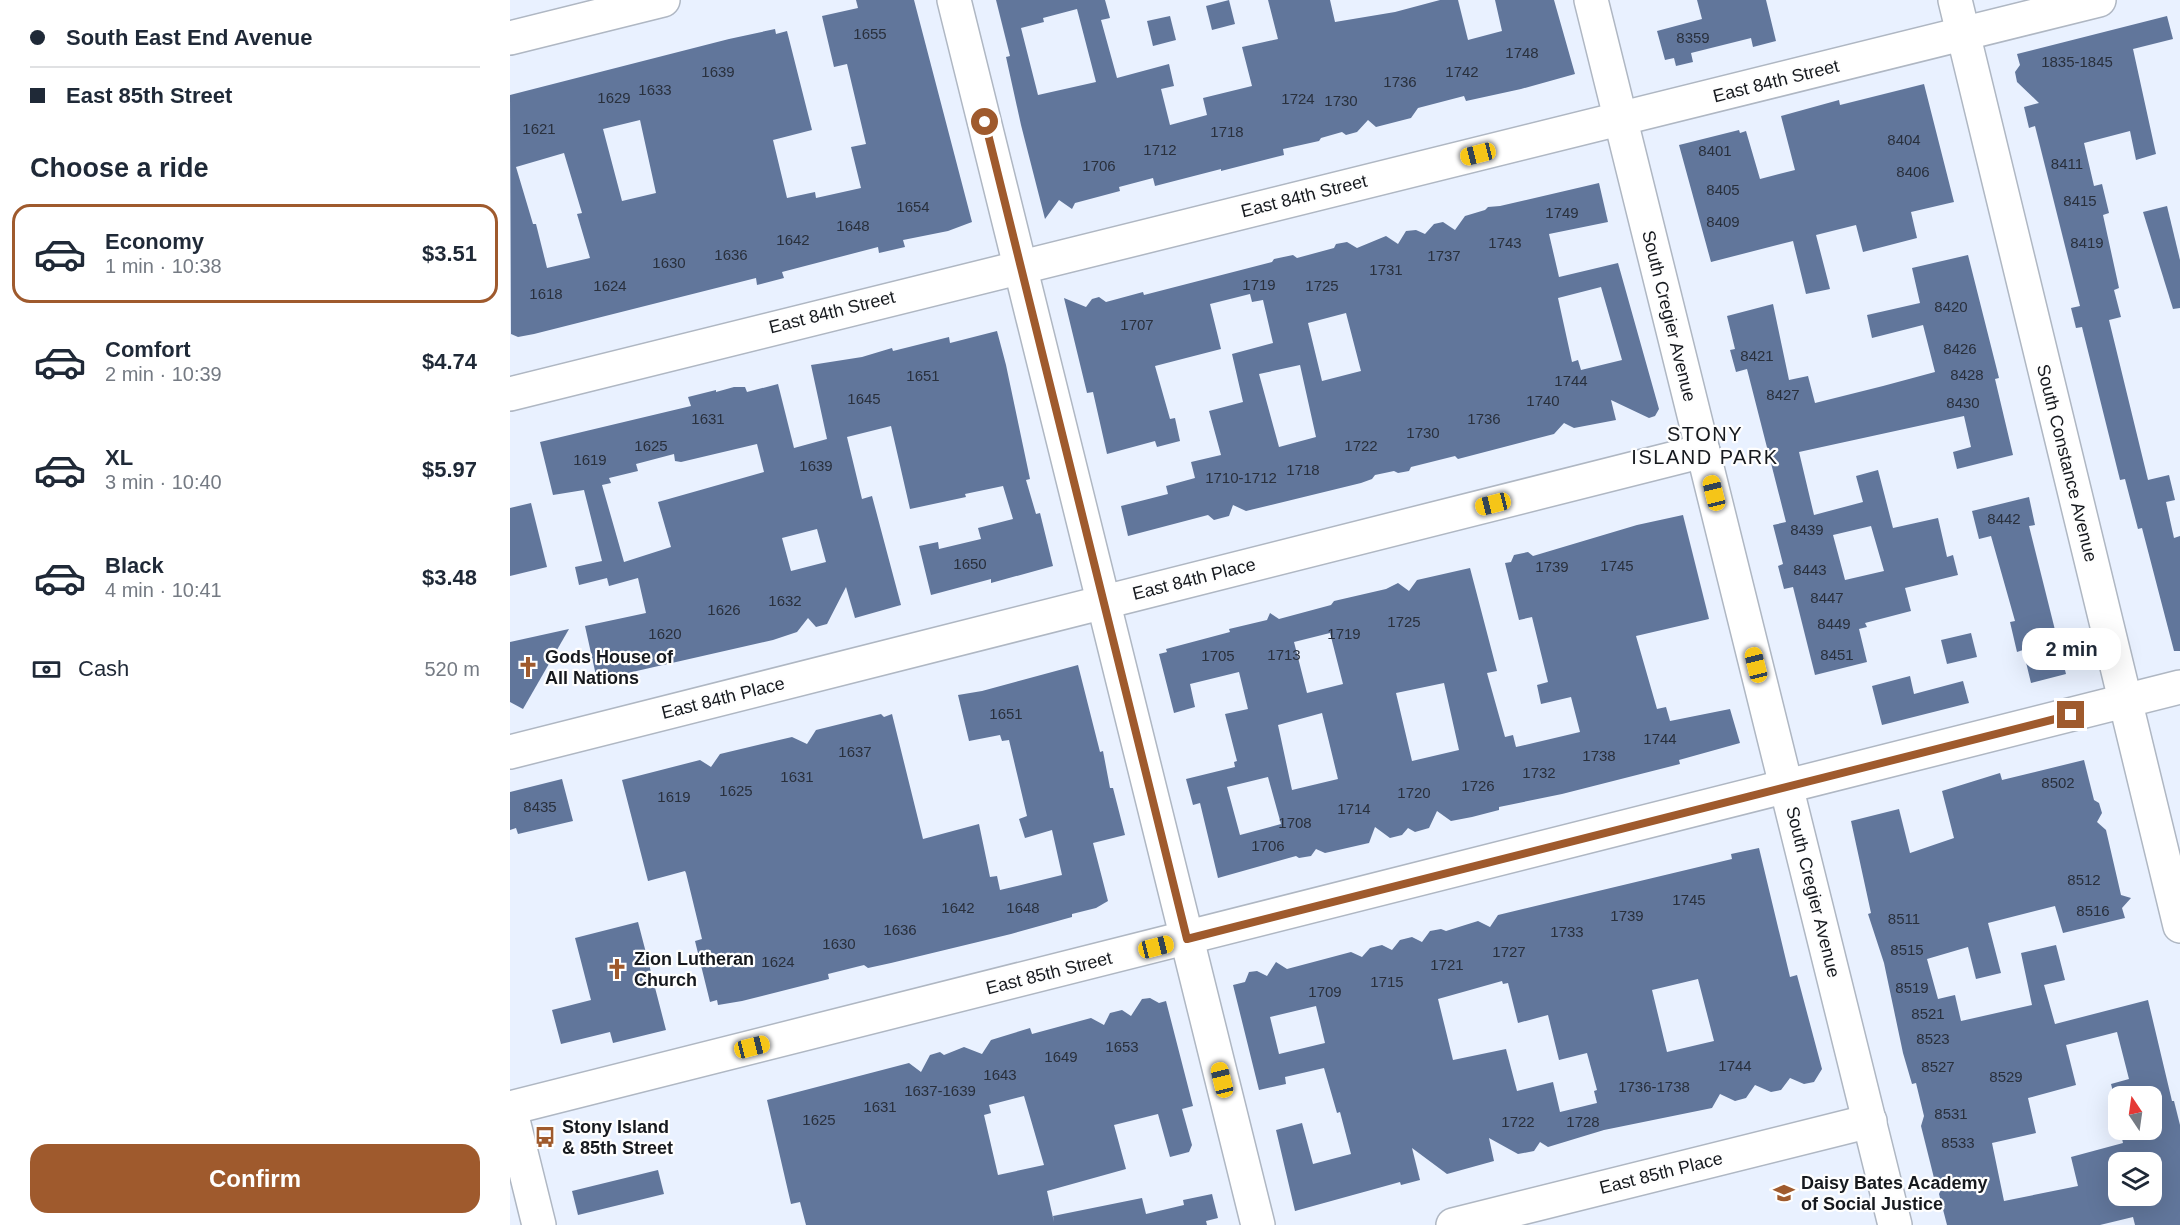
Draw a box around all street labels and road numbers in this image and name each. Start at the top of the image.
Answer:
street label: East 84th Street [1711,56,1841,106]
street label: East 84th Street [1239,171,1369,221]
street label: South Cregier Avenue [1638,228,1700,404]
street label: East 84th Street [767,287,897,337]
street label: South Constance Avenue [2033,362,2101,564]
street label: East 84th Place [1130,554,1258,604]
street label: East 84th Place [659,673,787,723]
street label: South Cregier Avenue [1782,804,1844,980]
street label: East 85th Street [984,948,1114,998]
street label: East 85th Place [1597,1148,1725,1198]

